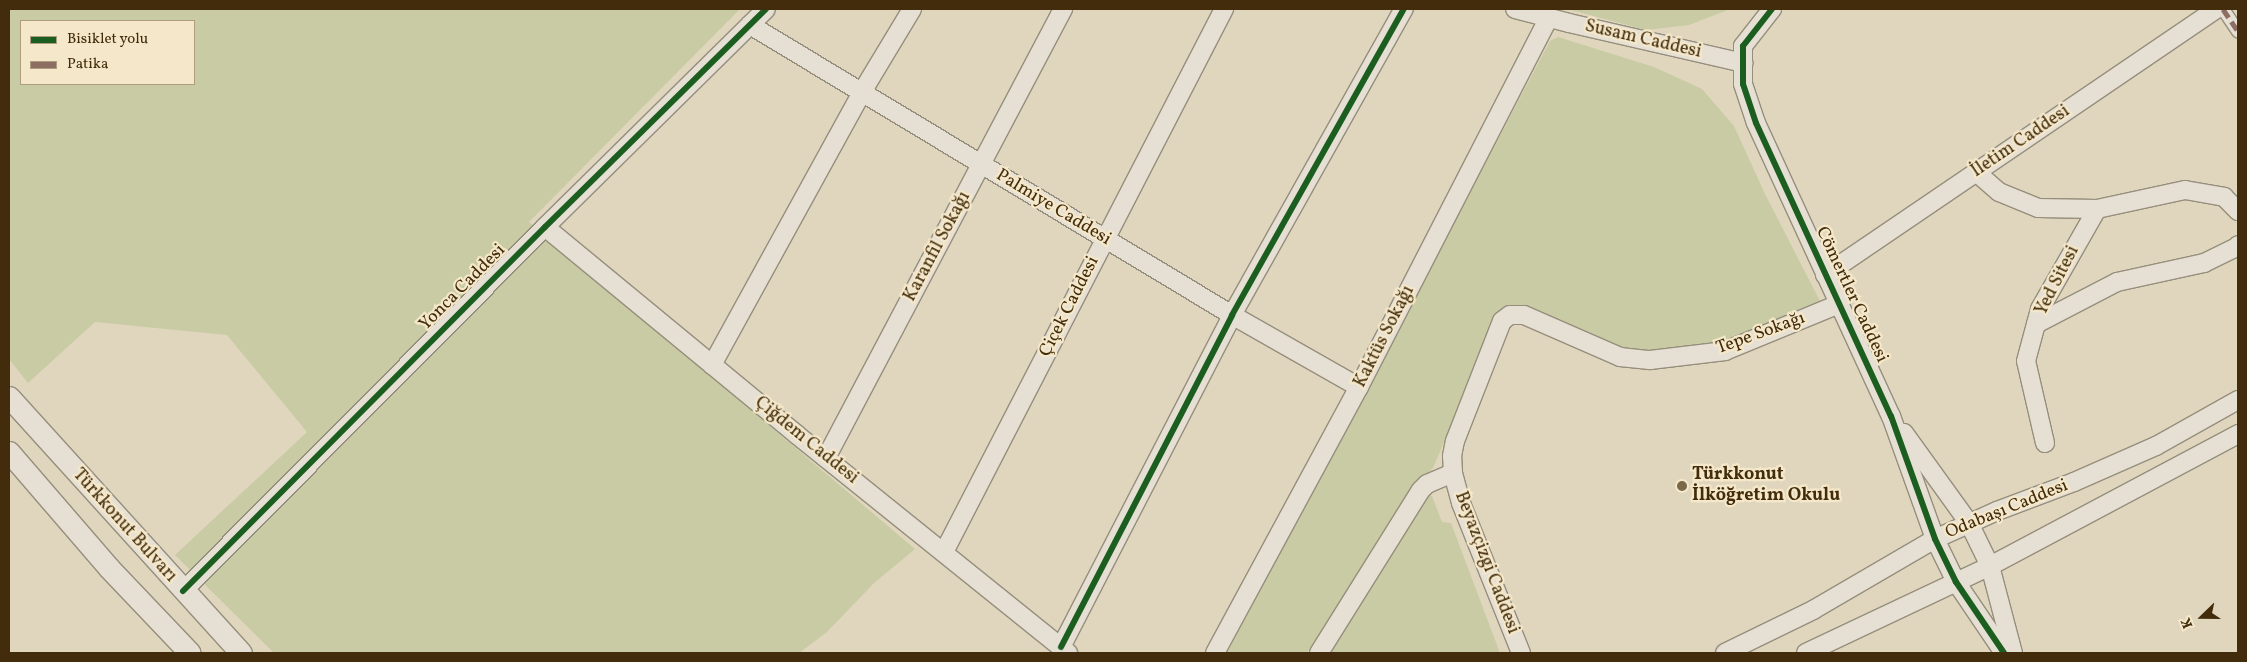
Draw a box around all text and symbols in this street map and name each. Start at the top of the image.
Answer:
street label: Susam Caddesi [1583,16,1703,64]
legend [20,20,195,85]
text: Bisiklet yolu [67,29,148,50]
text: Patika [67,54,108,75]
street label: İletim Caddesi [1968,101,2074,183]
street label: Palmiye Caddesi [991,165,1115,251]
street label: Karanfil Sokağı [900,188,976,306]
street label: Cömertler Caddesi [1810,224,1892,366]
street label: Yonca Caddesi [415,240,511,336]
street label: Yed Sitesi [2031,243,2085,319]
street label: Çiçek Caddesi [1035,253,1105,361]
street label: Kaktüs Sokağı [1350,282,1420,392]
street label: Tepe Sokağı [1714,308,1808,360]
street label: Çiğdem Caddesi [750,393,862,489]
street label: Türkkonut Bulvarı [67,465,181,587]
place label: Türkkonut İlköğretim Okulu [1692,465,1840,508]
street label: Odabaşı Caddesi [1942,476,2072,544]
marker: Türkkonut İlköğretim Okulu [1676,480,1688,492]
street label: Beyazçizgi Caddesi [1449,489,1523,637]
north arrow [2177,592,2227,642]
text: K [2177,615,2198,631]

